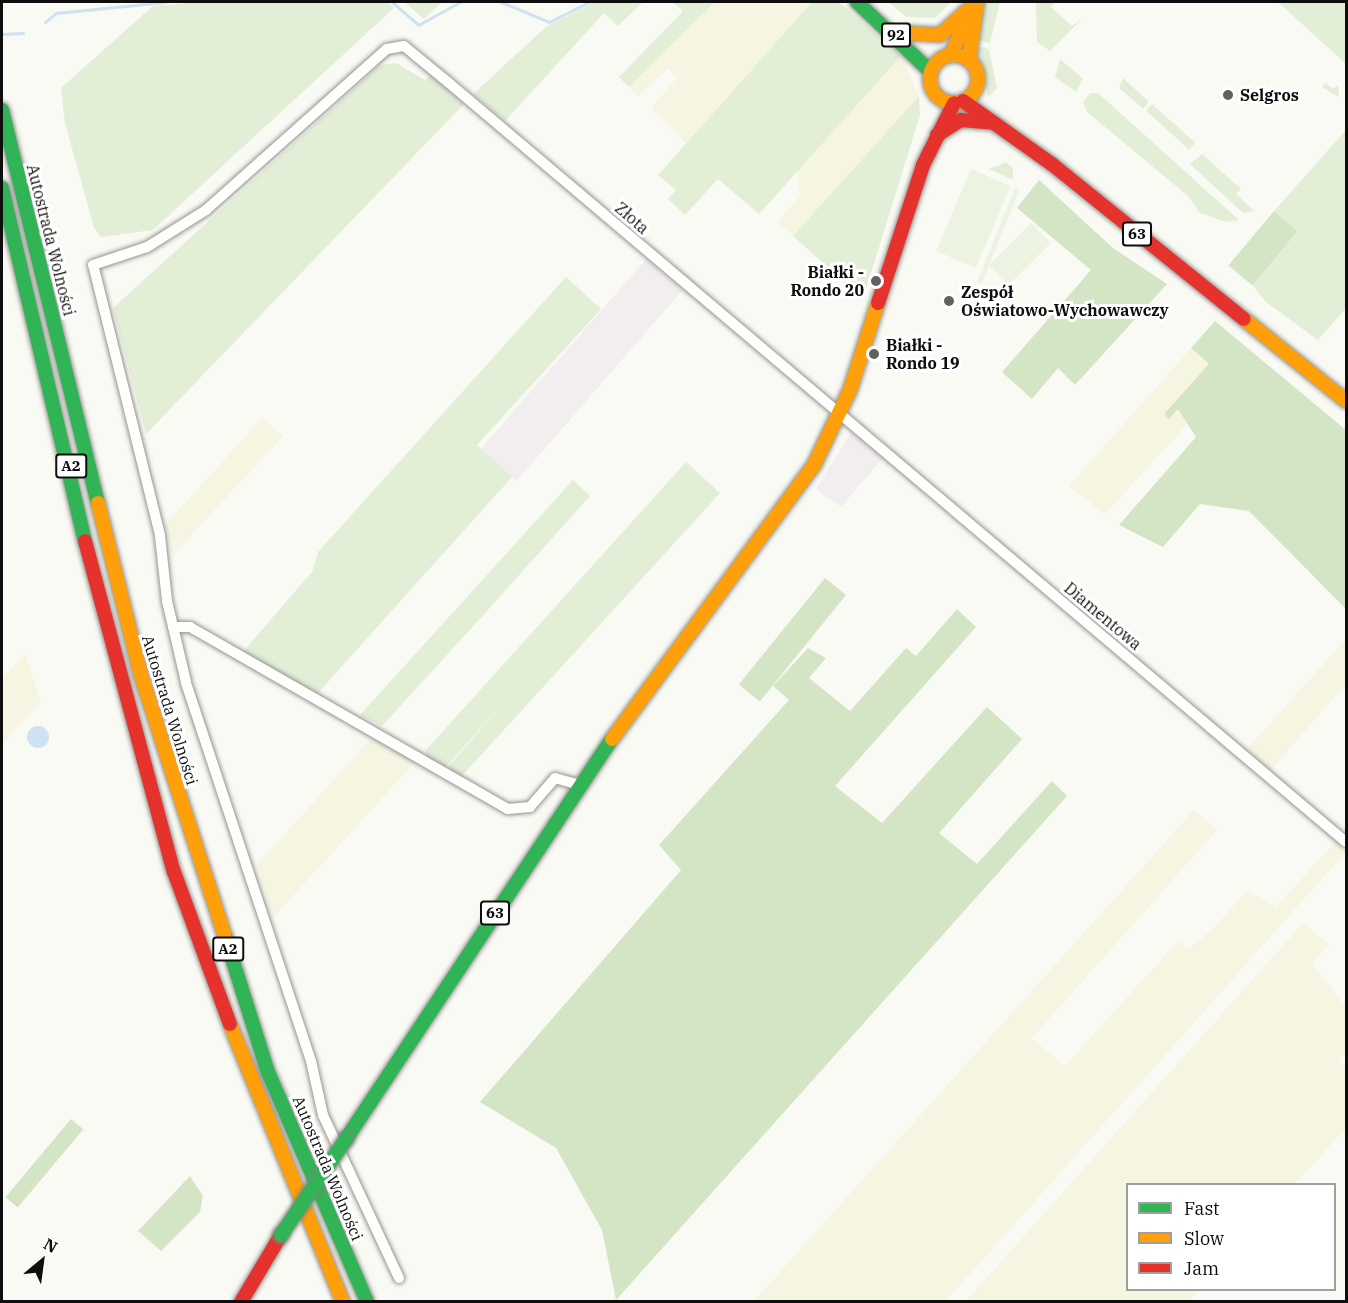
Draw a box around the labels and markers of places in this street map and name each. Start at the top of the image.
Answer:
place label: Selgros [1240,85,1299,105]
marker: Selgros [1221,88,1235,102]
place label: Białki - Rondo 20 [790,262,864,300]
marker: Białki - Rondo 20 [869,274,883,288]
place label: Zespół Oświatowo-Wychowawczy [961,282,1169,320]
marker: Zespół Oświatowo-Wychowawczy [942,294,956,308]
place label: Białki - Rondo 19 [886,335,960,373]
marker: Białki - Rondo 19 [867,347,881,361]

